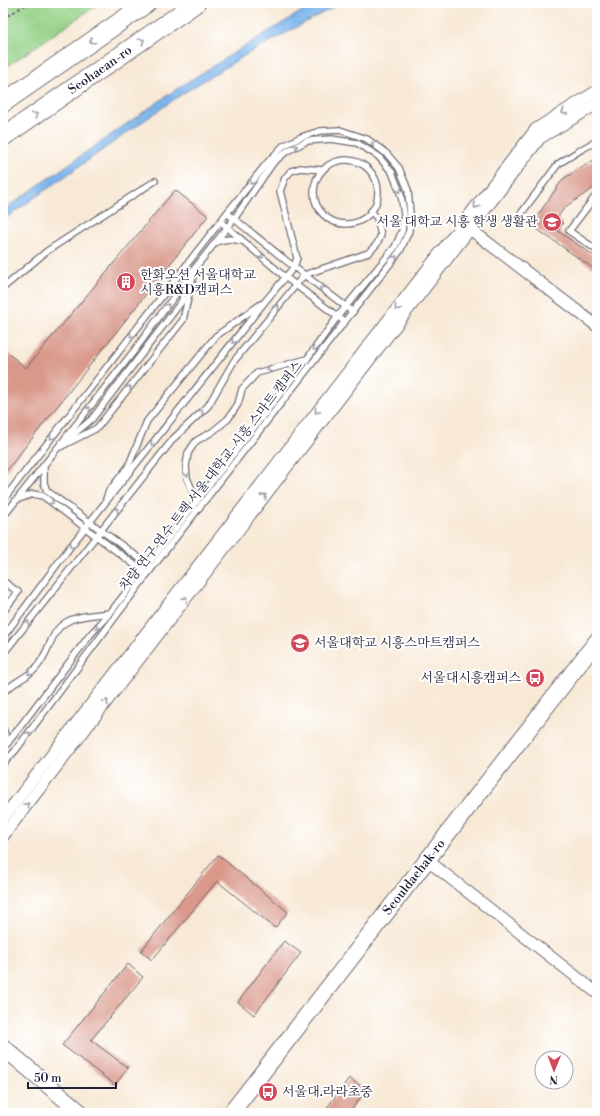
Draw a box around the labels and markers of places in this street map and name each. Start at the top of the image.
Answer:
school or university icon: 서울 대학교 시흥 학생 생활관 [541,211,563,233]
place label: 서울 대학교 시흥 학생 생활관 [377,214,538,230]
place label: 한화오션 서울대학교 시흥R&D캠퍼스 [140,267,256,298]
building icon: 한화오션 서울대학교 시흥R&D캠퍼스 [115,271,137,293]
school or university icon: 서울대학교 시흥스마트캠퍼스 [289,632,311,654]
place label: 서울대학교 시흥스마트캠퍼스 [314,635,480,651]
bus stop icon: 서울대시흥캠퍼스 [524,667,546,689]
place label: 서울대시흥캠퍼스 [421,670,521,686]
bus stop icon: 서울대.라라초중 [257,1081,279,1103]
place label: 서울대.라라초중 [282,1084,373,1100]

